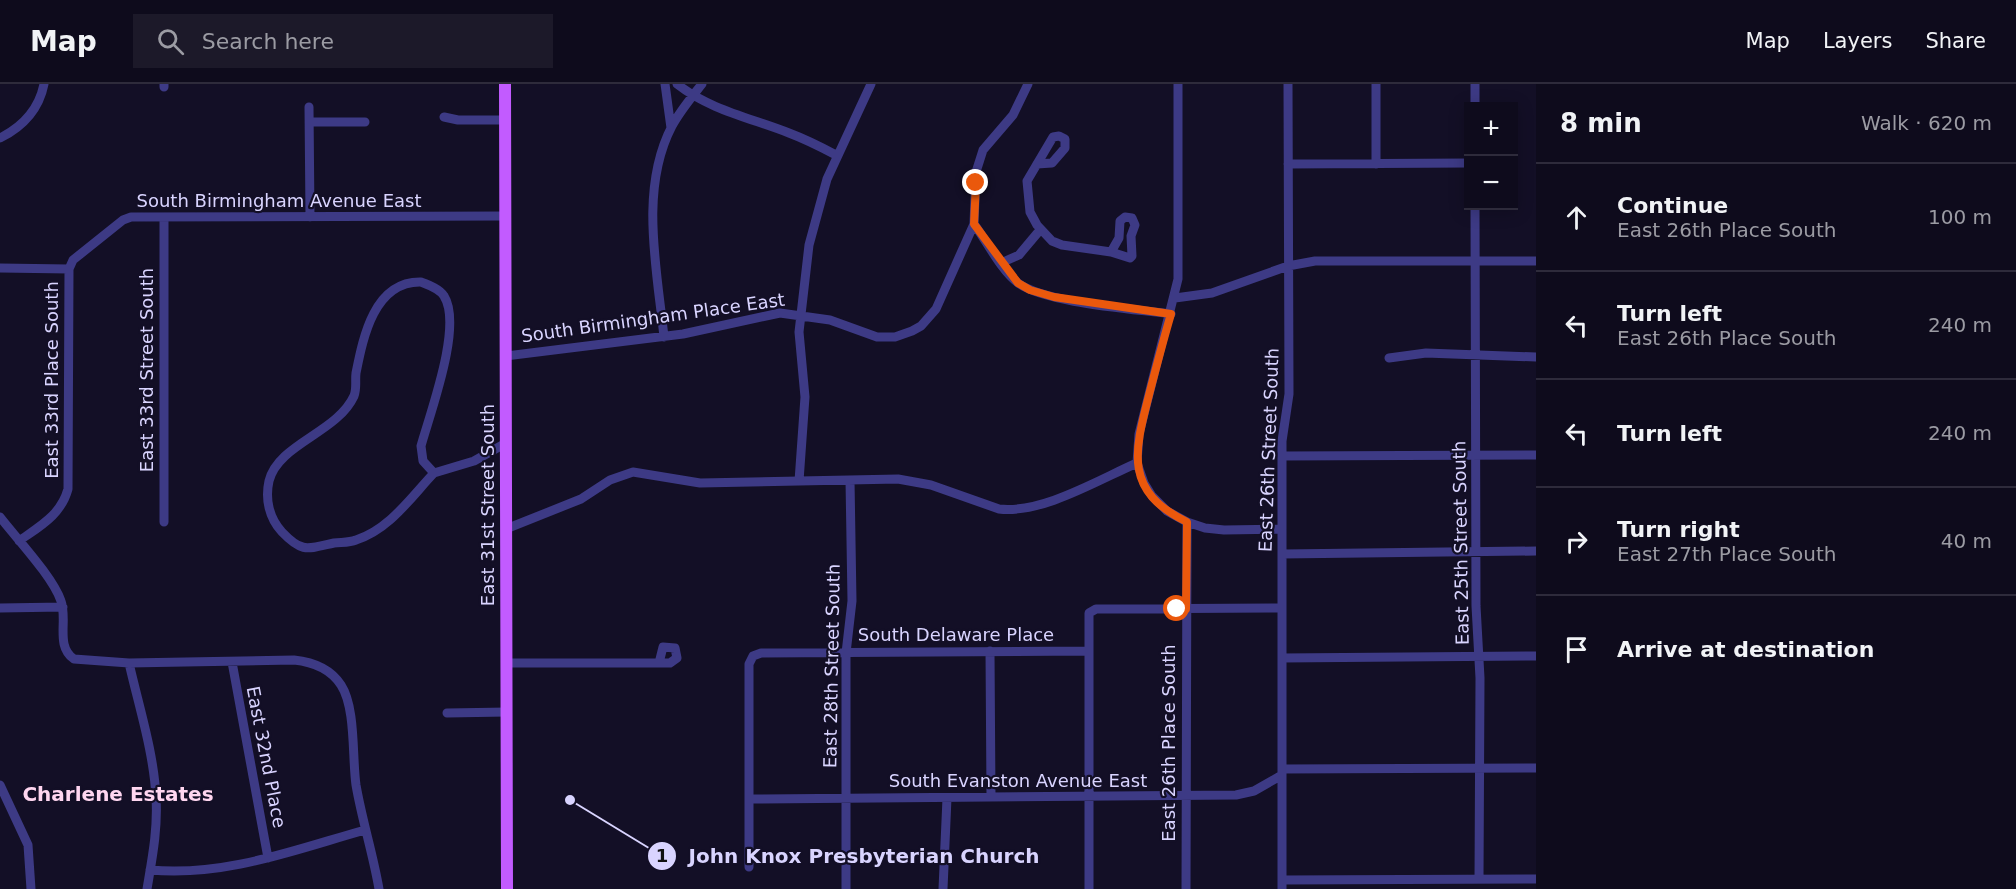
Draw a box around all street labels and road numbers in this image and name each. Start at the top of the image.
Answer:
street label: South Birmingham Avenue East [137,190,421,211]
street label: East 33rd Street South [136,268,157,472]
street label: East 33rd Place South [41,281,62,479]
street label: South Birmingham Place East [520,289,786,346]
street label: East 26th Street South [1254,347,1283,552]
street label: East 31st Street South [477,404,498,606]
street label: East 25th Street South [1448,441,1473,645]
street label: East 28th Street South [819,564,844,768]
street label: South Delaware Place [858,624,1054,645]
street label: East 26th Place South [1158,644,1179,842]
street label: East 32nd Place [242,684,291,830]
street label: South Evanston Avenue East [889,770,1147,791]

